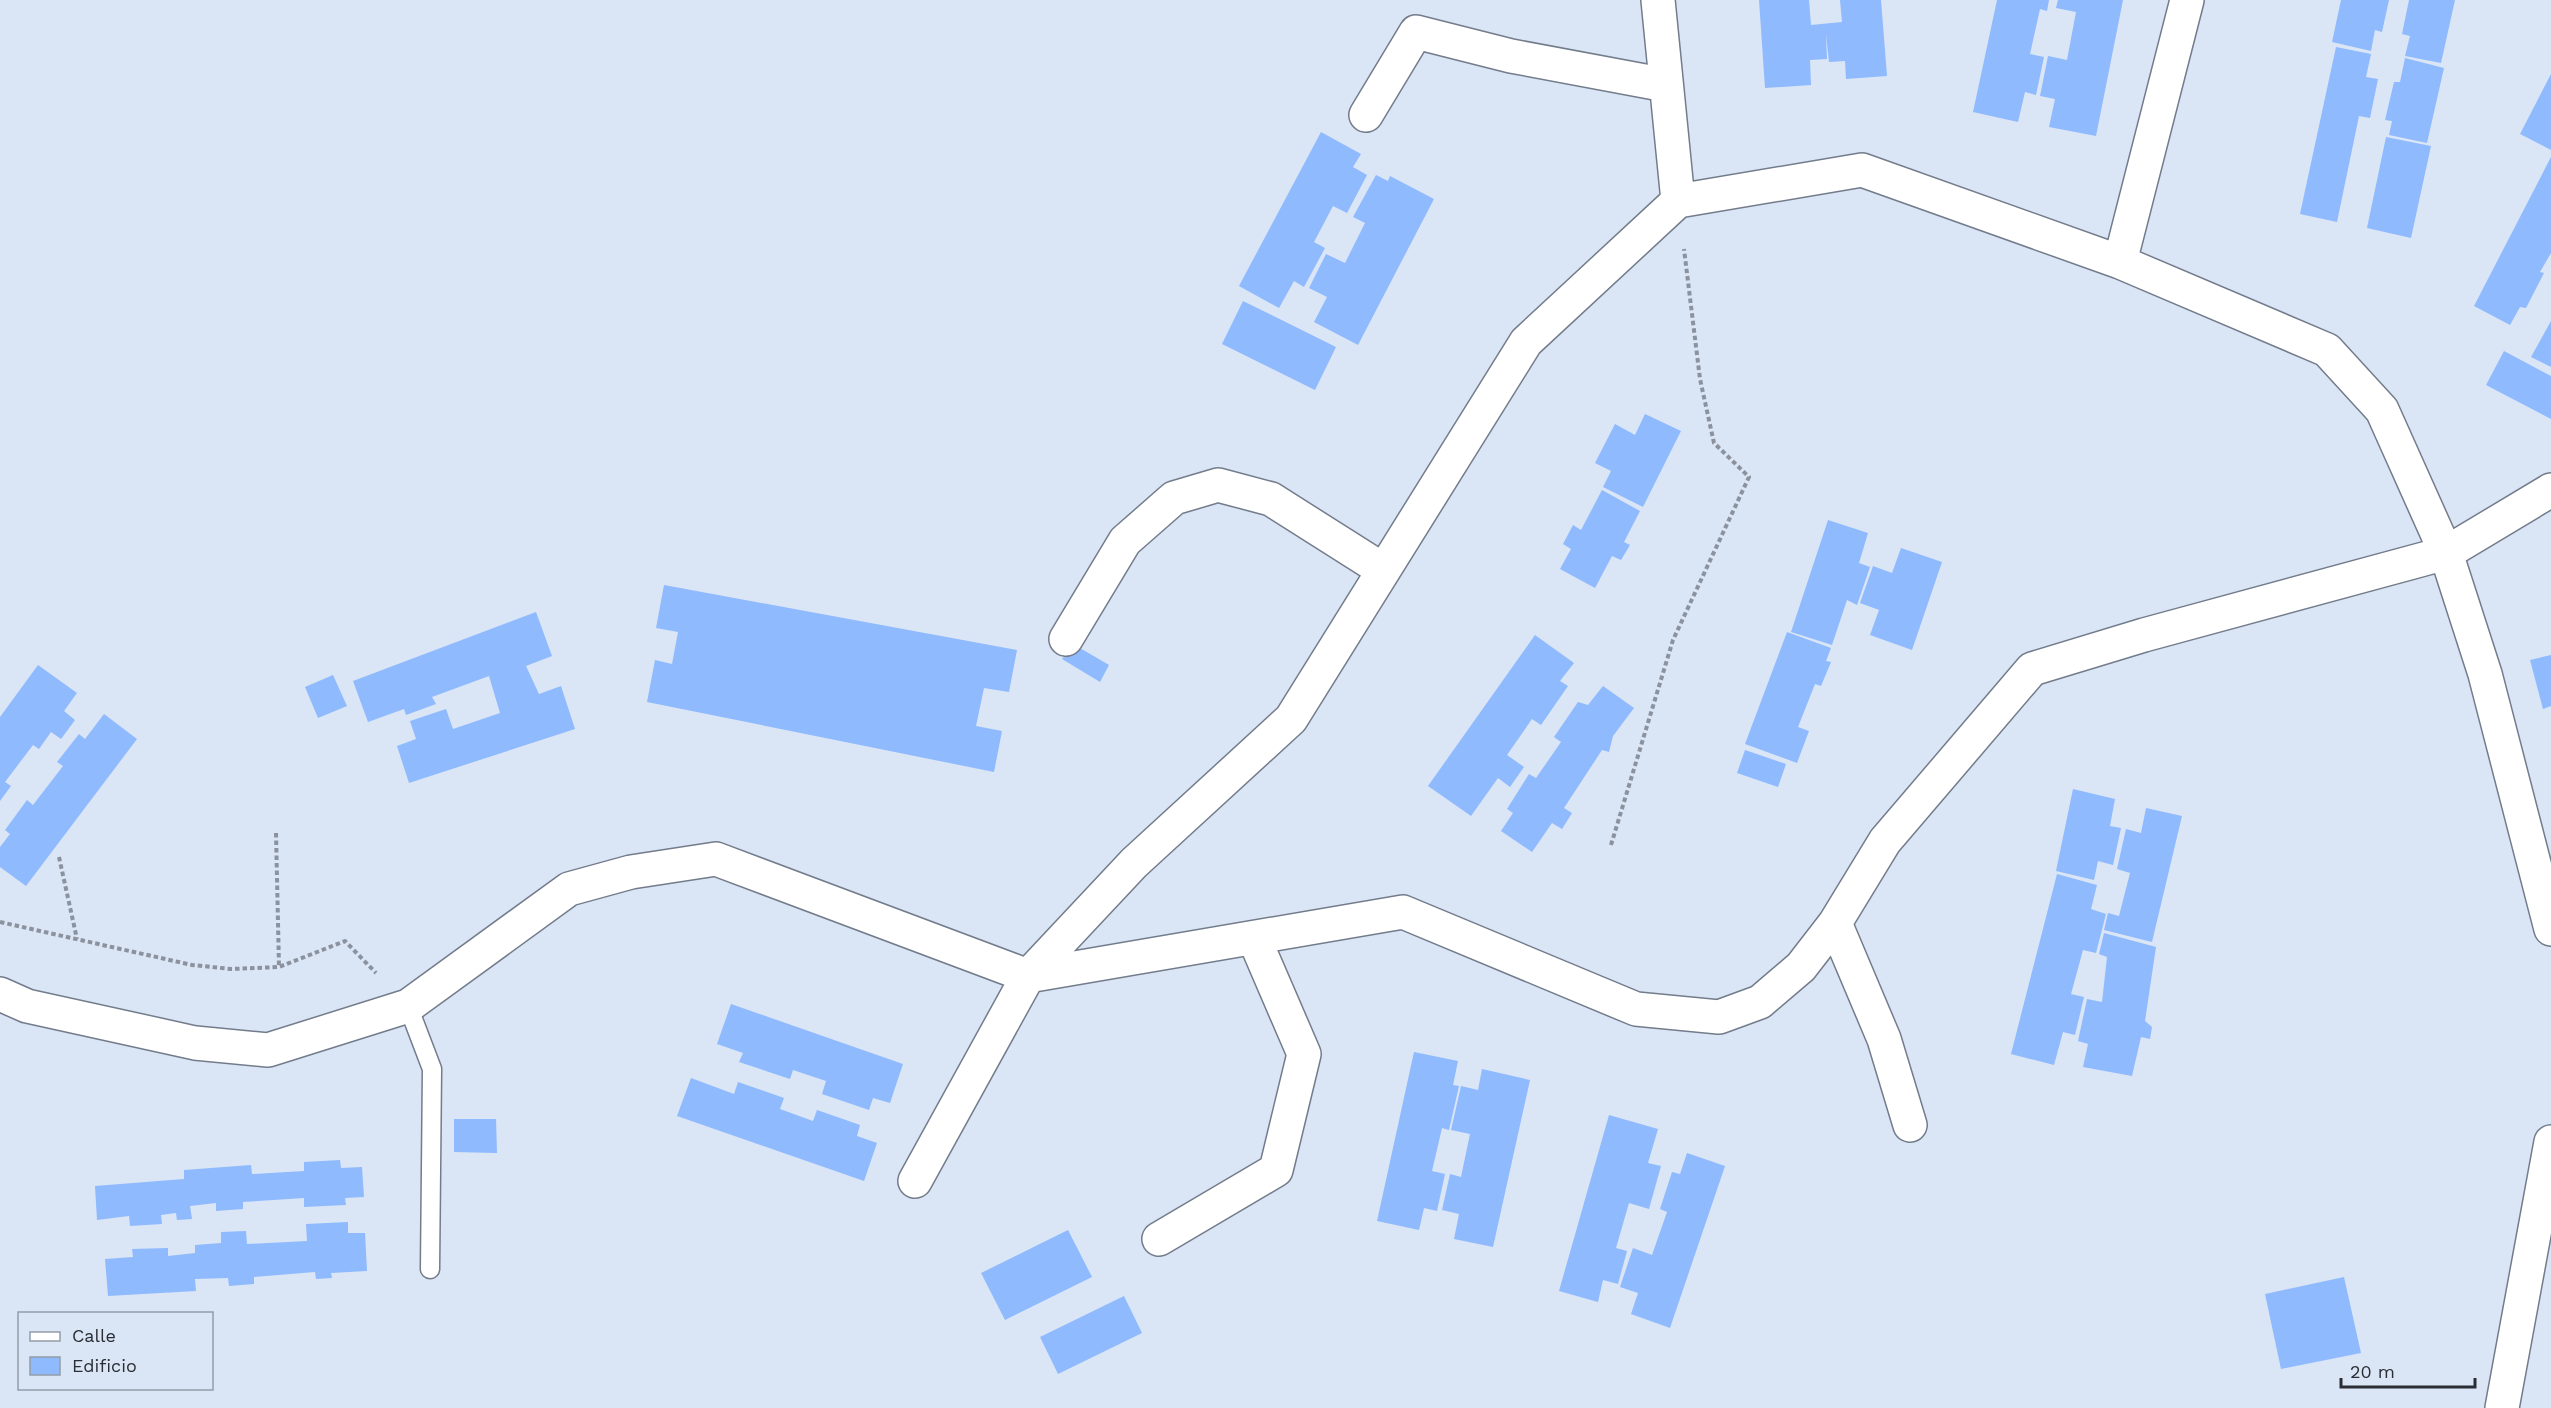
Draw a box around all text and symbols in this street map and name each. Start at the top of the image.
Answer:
legend [18,1312,213,1390]
text: Calle [72,1325,116,1346]
scale bar [2341,1351,2474,1389]
text: Edificio [72,1355,137,1376]
text: 20 m [2350,1361,2395,1382]

